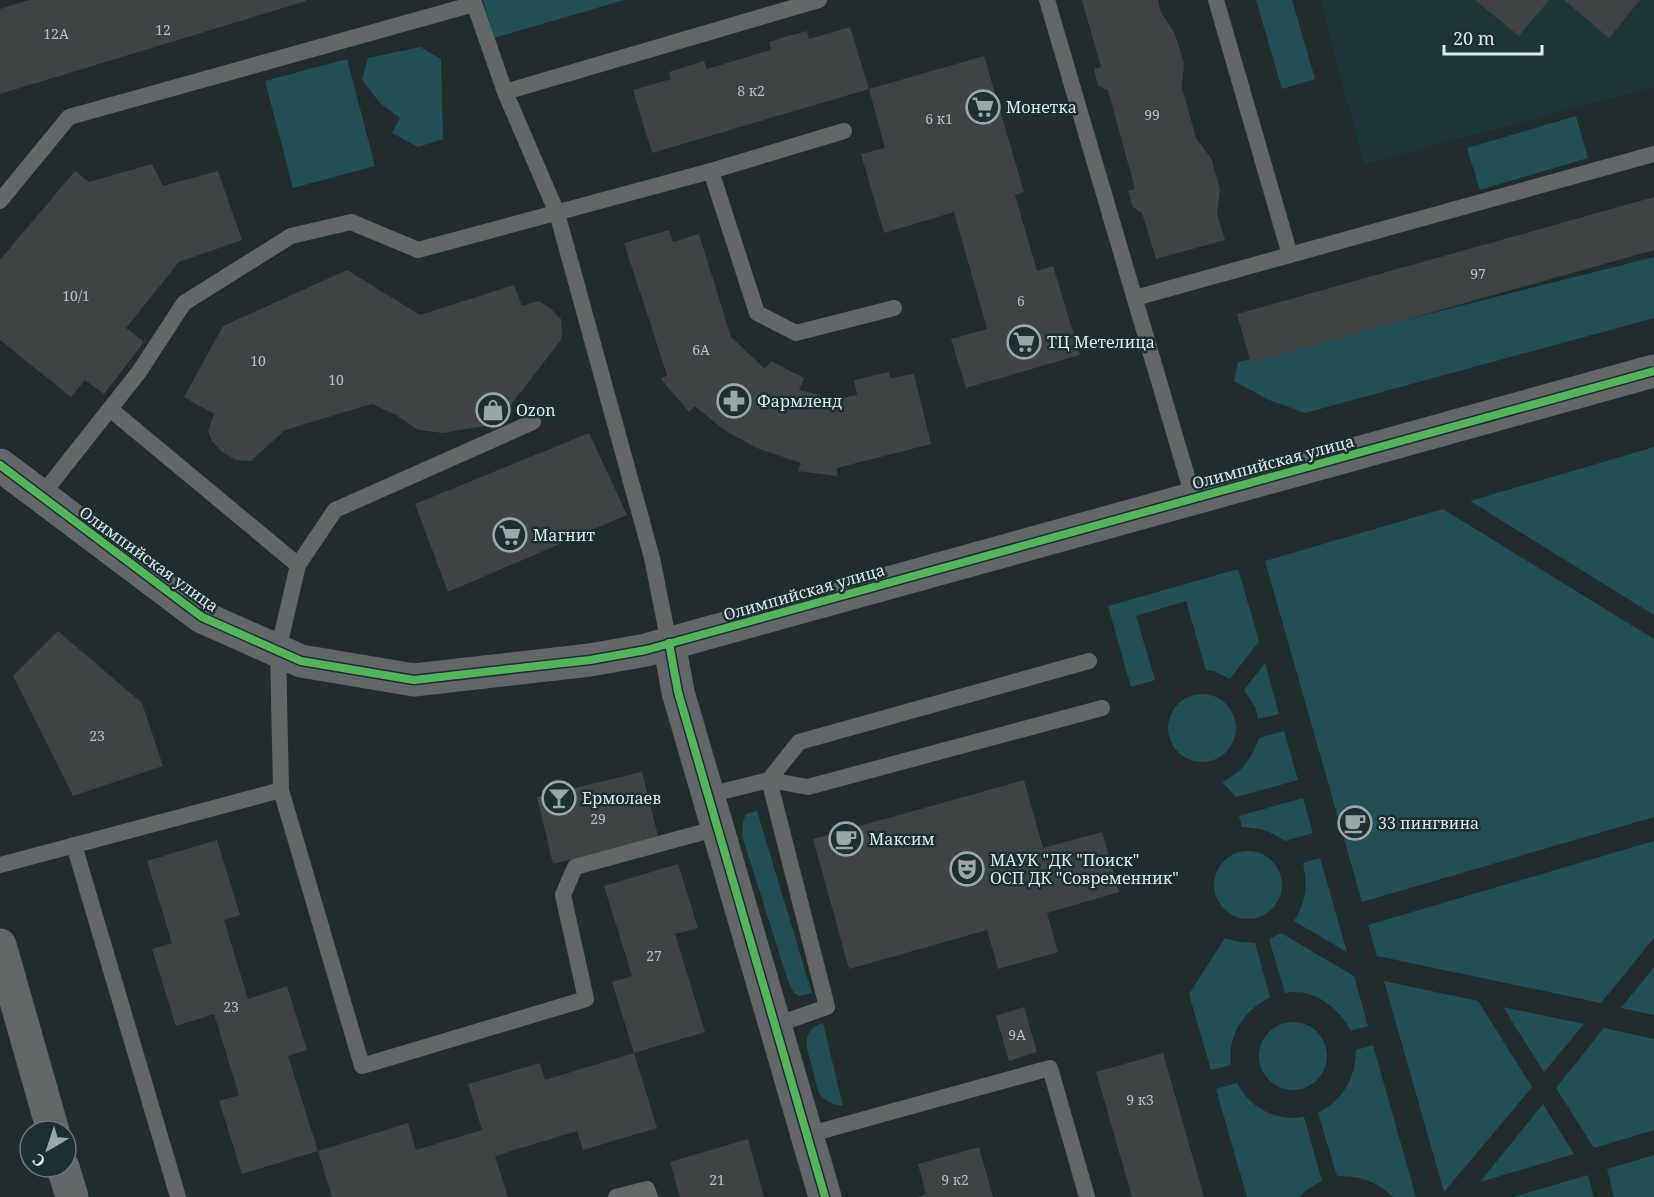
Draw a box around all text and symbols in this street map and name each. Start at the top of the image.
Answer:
scale bar [1444,18,1542,56]
house number: 12 [155,20,171,39]
house number: 12А [43,24,69,43]
text: 20 m [1453,26,1495,50]
house number: 8 к2 [737,81,765,100]
supermarket icon: Монетка [965,89,1001,125]
place label: Монетка [1006,96,1077,118]
house number: 99 [1144,105,1160,124]
house number: 6 к1 [925,109,953,128]
house number: 97 [1470,264,1486,283]
house number: 10/1 [62,286,90,305]
house number: 6 [1017,291,1025,310]
supermarket icon: ТЦ Метелица [1006,324,1042,360]
place label: ТЦ Метелица [1047,331,1155,353]
house number: 6А [692,340,710,359]
house number: 10 [250,351,266,370]
house number: 10 [328,370,344,389]
pharmacy icon: Фармленд [716,383,752,419]
place label: Фармленд [757,390,842,412]
shop icon: Ozon [475,392,511,428]
place label: Ozon [516,399,556,421]
street label: Олимпийская улица [1190,430,1356,494]
street label: Олимпийская улица [75,501,223,617]
supermarket icon: Магнит [492,517,528,553]
place label: Магнит [533,524,596,546]
street label: Олимпийская улица [721,558,887,626]
house number: 23 [89,726,105,745]
bar icon: Ермолаев [541,780,577,816]
place label: Ермолаев [582,787,661,809]
cafe icon: 33 пингвина [1337,805,1373,841]
house number: 29 [590,809,606,828]
place label: 33 пингвина [1378,812,1479,834]
cafe icon: Максим [828,821,864,857]
place label: Максим [869,828,935,850]
place label: МАУК "ДК "Поиск" ОСП ДК "Современник" [990,849,1179,889]
theatre icon: МАУК "ДК "Поиск" ОСП ДК "Современник" [949,851,985,887]
house number: 27 [646,946,662,965]
house number: 23 [223,997,239,1016]
house number: 9А [1008,1025,1026,1044]
house number: 9 к3 [1126,1090,1154,1109]
north arrow [18,1119,78,1179]
text: С [28,1149,50,1173]
house number: 21 [709,1170,725,1189]
house number: 9 к2 [941,1170,969,1189]

